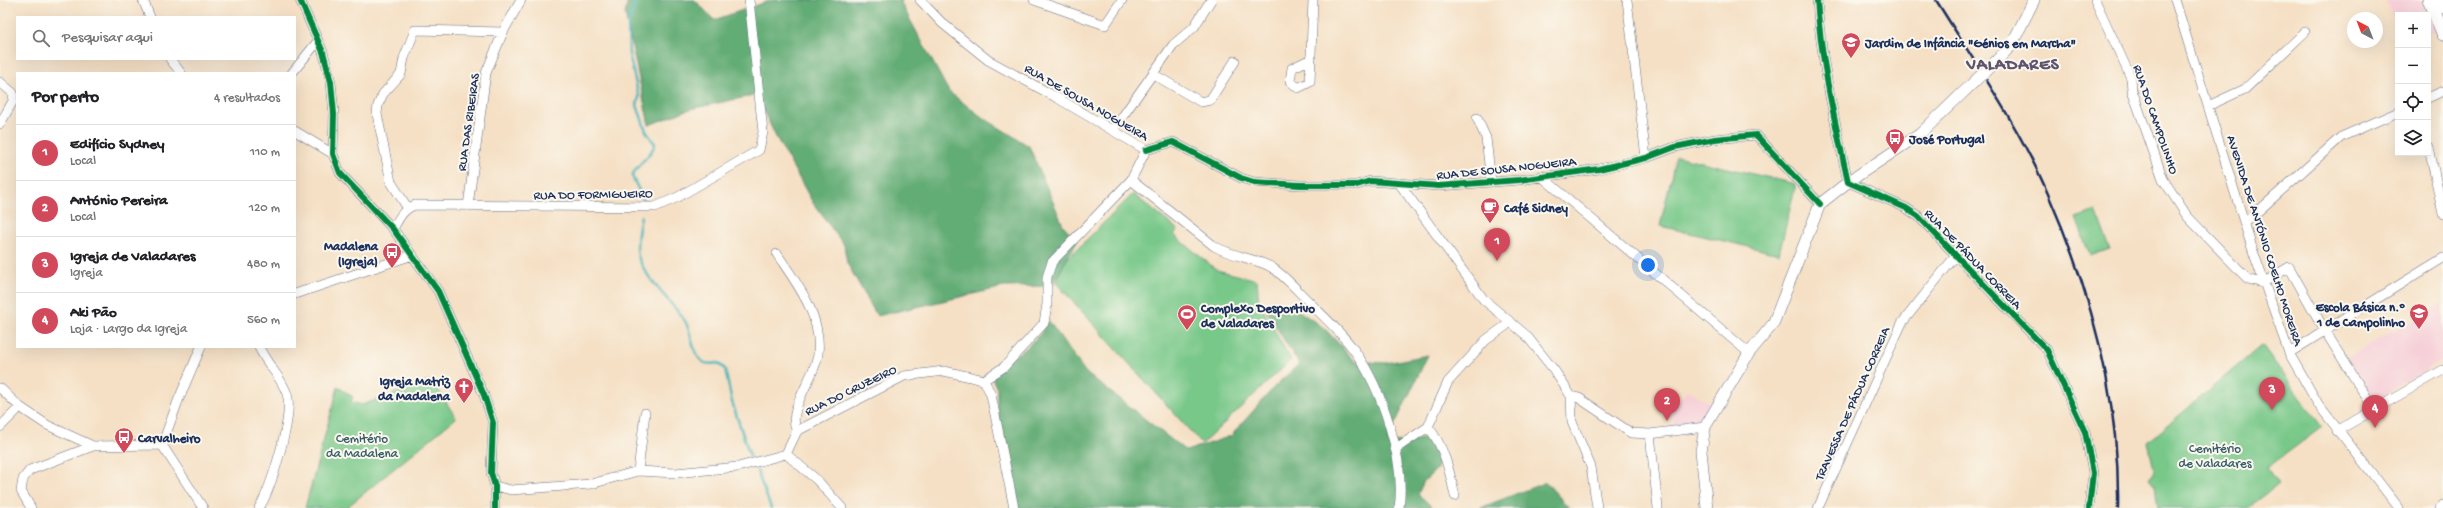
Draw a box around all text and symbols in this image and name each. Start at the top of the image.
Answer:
north arrow [2347,12,2383,48]
map controls [2395,12,2431,156]
button: + [2395,12,2431,48]
search box [16,16,296,60]
icon: search [30,27,52,49]
text: Pesquisar aqui [62,29,153,47]
school or university icon: Jardim de Infância "Génios em Marcha" [1840,31,1862,59]
place label: Jardim de Infância "Génios em Marcha" [1864,36,2076,52]
button: − [2395,48,2431,84]
district label: VALADARES [1965,56,2060,76]
street label: RUA DE SOUSA NOGUEIRA [1021,62,1152,145]
street label: RUA DO CAMPOLINHO [2129,63,2180,177]
street label: RUA DAS RIBEIRAS [455,72,484,172]
button: locate [2395,84,2431,120]
text: Por perto [32,88,99,108]
text: 4 resultados [214,91,280,106]
button: layers [2395,120,2431,156]
bus stop icon: José Portugal [1884,127,1906,155]
place label: José Portugal [1908,133,1985,148]
street label: AVENIDA DE ANTÓNIO COELHO MOREIRA [2222,134,2305,349]
text: Edifício Sydney [70,136,164,154]
text: 1 [42,145,48,160]
text: 110 m [250,145,280,160]
text: Local [70,154,96,169]
street label: RUA DE SOUSA NOGUEIRA [1436,155,1578,184]
street label: RUA DO FORMIGUEIRO [533,187,653,204]
text: António Pereira [70,192,168,210]
cafe icon: Café Sidney [1479,196,1501,224]
text: 2 [42,201,48,216]
text: 120 m [249,201,280,216]
place label: Café Sidney [1503,201,1568,217]
street label: RUA DE PÁDUA CORREIA [1920,206,2026,314]
text: Local [70,210,96,225]
pin: 1 [1484,228,1510,261]
place label: Madalena (Igreja) [324,240,379,270]
bus stop icon: Madalena (Igreja) [381,241,403,269]
text: Igreja de Valadares [70,248,196,266]
your location [1638,255,1658,275]
text: 3 [42,257,48,272]
text: 480 m [247,257,280,272]
text: Igreja [70,266,103,281]
place label: Escola Básica n.º 1 de Campolinho [2316,301,2405,332]
place label: Complexo Desportivo de Valadares [1200,302,1315,332]
school or university icon: Escola Básica n.º 1 de Campolinho [2408,302,2430,330]
sports icon: Complexo Desportivo de Valadares [1176,303,1198,331]
text: Aki Pão [70,304,117,322]
text: 4 [42,313,48,328]
text: 560 m [247,313,280,328]
text: Loja · Largo da Igreja [70,322,187,337]
street label: TRAVESSA DE PÁDUA CORREIA [1811,323,1894,484]
street label: RUA DO CRUZEIRO [803,362,900,420]
place label: Igreja Matriz da Madalena [378,375,451,405]
church icon: Igreja Matriz da Madalena [453,376,475,404]
pin: 3 [2259,377,2285,410]
pin: 2 [1654,388,1680,421]
pin: 4 [2362,395,2388,428]
bus stop icon: Carvalheiro [113,426,135,454]
place label: Carvalheiro [137,432,201,447]
park label: Cemitério da Madalena [326,432,399,462]
park label: Cemitério de Valadares [2179,442,2253,472]

